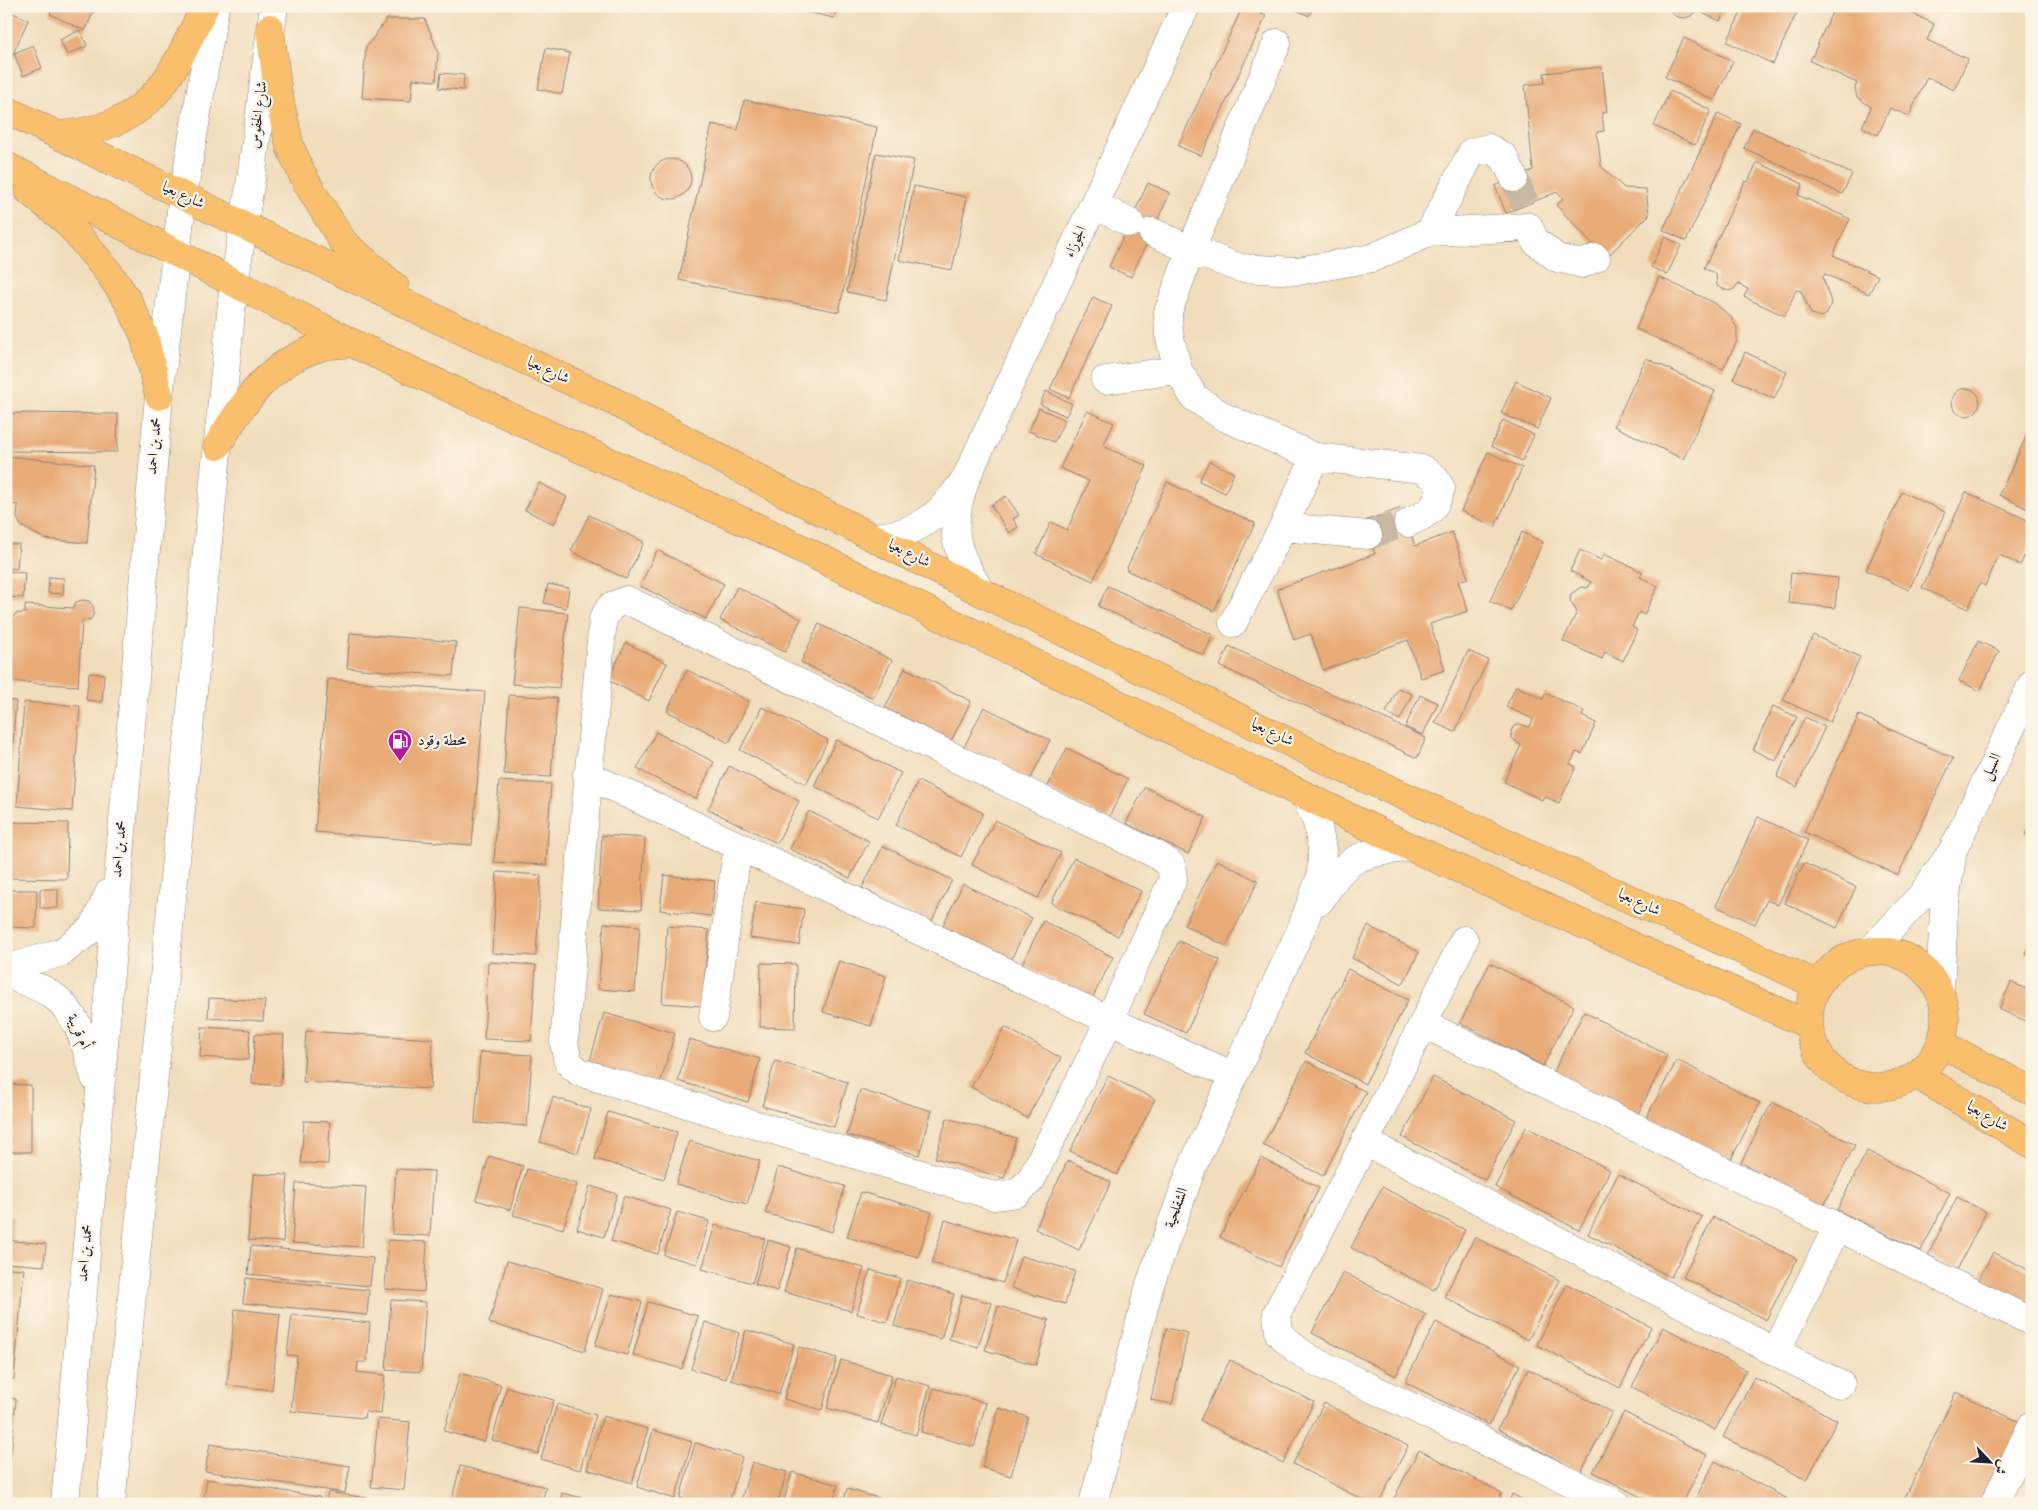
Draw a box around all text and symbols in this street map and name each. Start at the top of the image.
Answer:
street label: شارع الخفوس [244,80,275,150]
street label: شارع بعيا [158,177,208,216]
street label: الجوزاء [1060,223,1092,261]
street label: شارع بعيا [523,352,573,391]
street label: محمد بن احمد [142,416,168,475]
street label: شارع بعيا [884,535,934,574]
street label: شارع بعيا [1247,714,1297,753]
fuel station icon: محطة وقود [387,728,413,762]
place label: محطة وقود [418,731,467,752]
street label: السيل [1977,750,2007,784]
street label: محمد بن احمد [107,819,133,878]
street label: شارع بعيا [1614,884,1664,923]
street label: أم قريبة [60,1010,97,1054]
street label: شارع بعيا [1962,1096,2012,1138]
street label: الشفلحية [1160,1185,1194,1231]
street label: محمد بن احمد [73,1223,99,1282]
north arrow [1966,1438,2016,1488]
text: ش [1988,1456,2012,1477]

